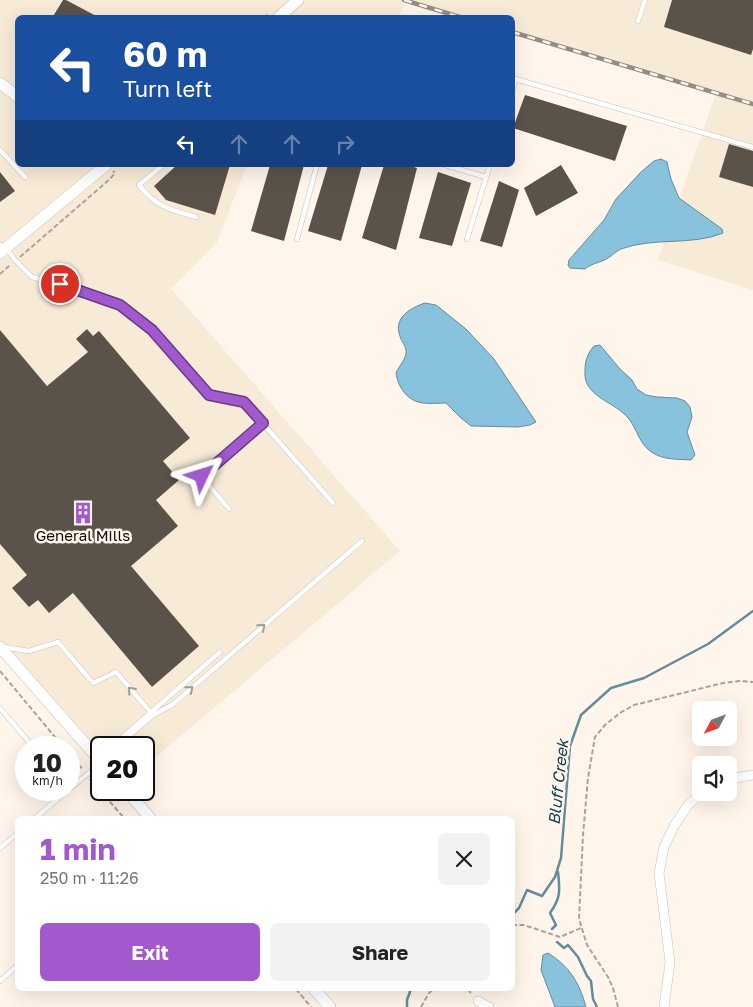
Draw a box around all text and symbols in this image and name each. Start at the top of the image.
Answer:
text: 60 m [123,33,207,75]
icon: left [40,35,105,100]
text: Turn left [123,75,212,102]
icon: left [172,130,200,158]
icon: ahead [225,130,253,158]
icon: ahead [278,130,306,158]
icon: right [331,130,359,158]
pin [39,263,81,305]
icon: arrive [46,270,74,298]
position arrow [175,449,227,501]
building icon: General Mills [70,500,96,526]
place label: General Mills [36,526,130,544]
one-way arrow [257,624,266,633]
one-way arrow [185,685,194,694]
one-way arrow [128,686,137,695]
north arrow [692,701,738,746]
map controls [692,701,737,801]
speed limit sign: 20 [90,736,155,801]
water label: Bluff Creek [544,736,573,826]
text: 10 [33,747,62,778]
button: sound [692,756,737,801]
text: km/h [32,773,63,788]
text: 1 min [40,831,116,867]
button: close [438,833,490,885]
text: 250 m · 11:26 [40,868,139,888]
button: Exit [40,923,260,981]
button: Share [270,923,490,981]

